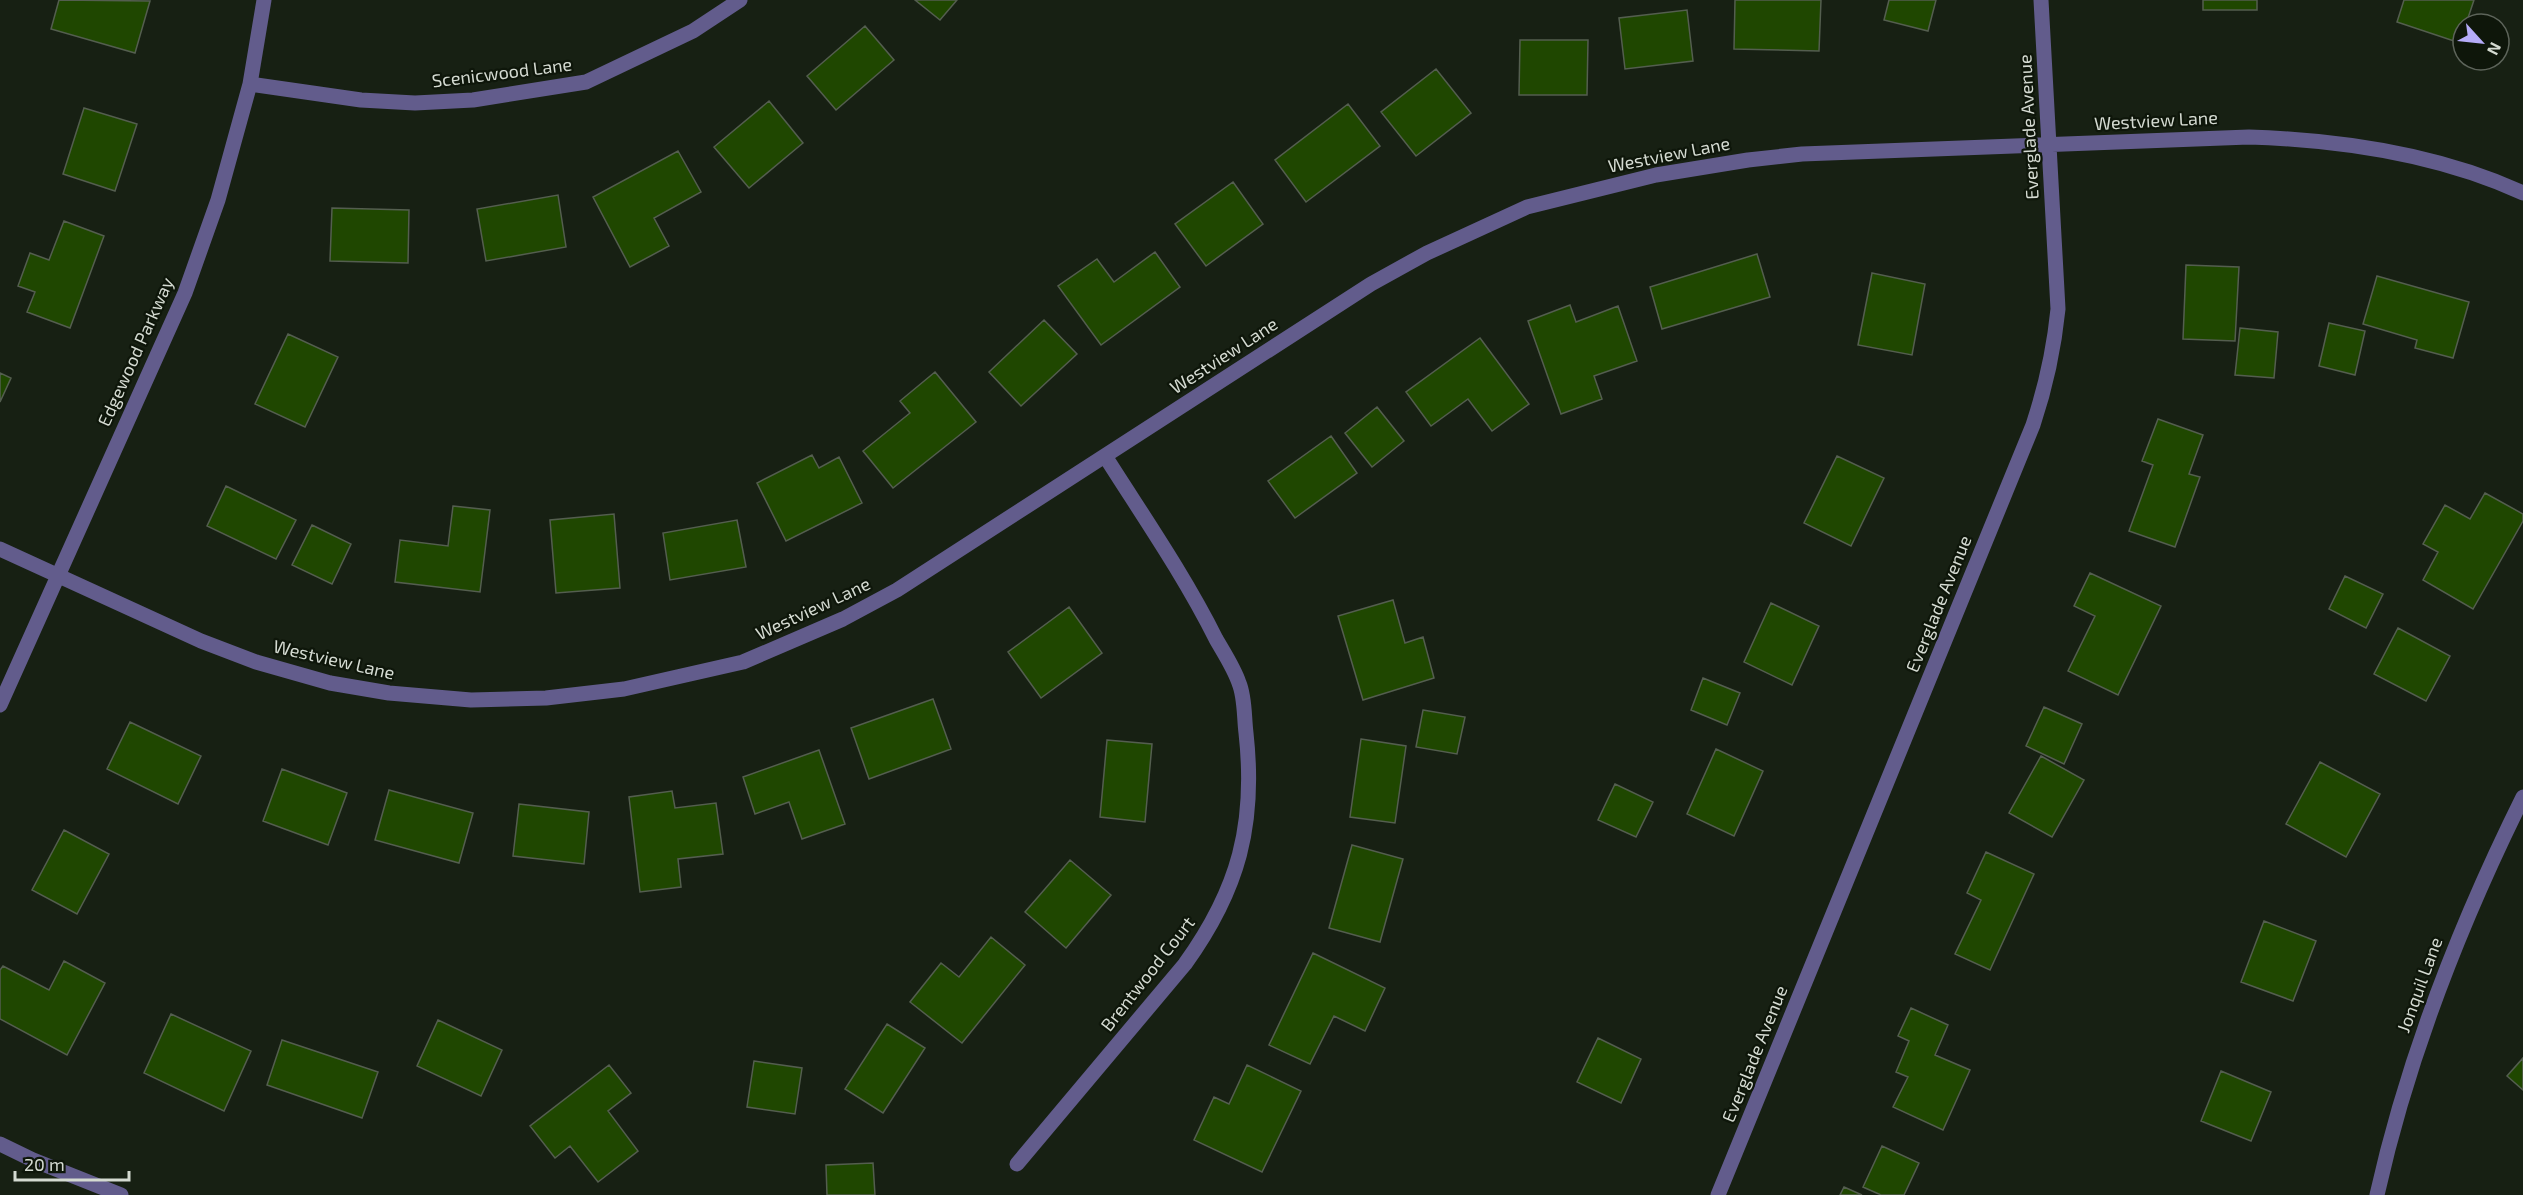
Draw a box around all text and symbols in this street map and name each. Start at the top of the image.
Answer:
north arrow [2451,12,2511,72]
text: N [2484,40,2506,59]
street label: Scenicwood Lane [431,52,573,92]
street label: Everglade Avenue [2013,54,2043,200]
street label: Westview Lane [2094,106,2218,134]
street label: Westview Lane [1606,131,1732,177]
street label: Edgewood Parkway [92,273,178,429]
street label: Westview Lane [1166,312,1281,398]
street label: Everglade Avenue [1901,532,1976,675]
street label: Westview Lane [752,572,873,644]
street label: Westview Lane [271,634,397,684]
street label: Brentwood Court [1096,912,1199,1035]
street label: Jonquil Lane [2392,934,2446,1035]
street label: Everglade Avenue [1717,982,1792,1125]
scale bar [15,1144,129,1182]
text: 20 m [24,1153,65,1175]

